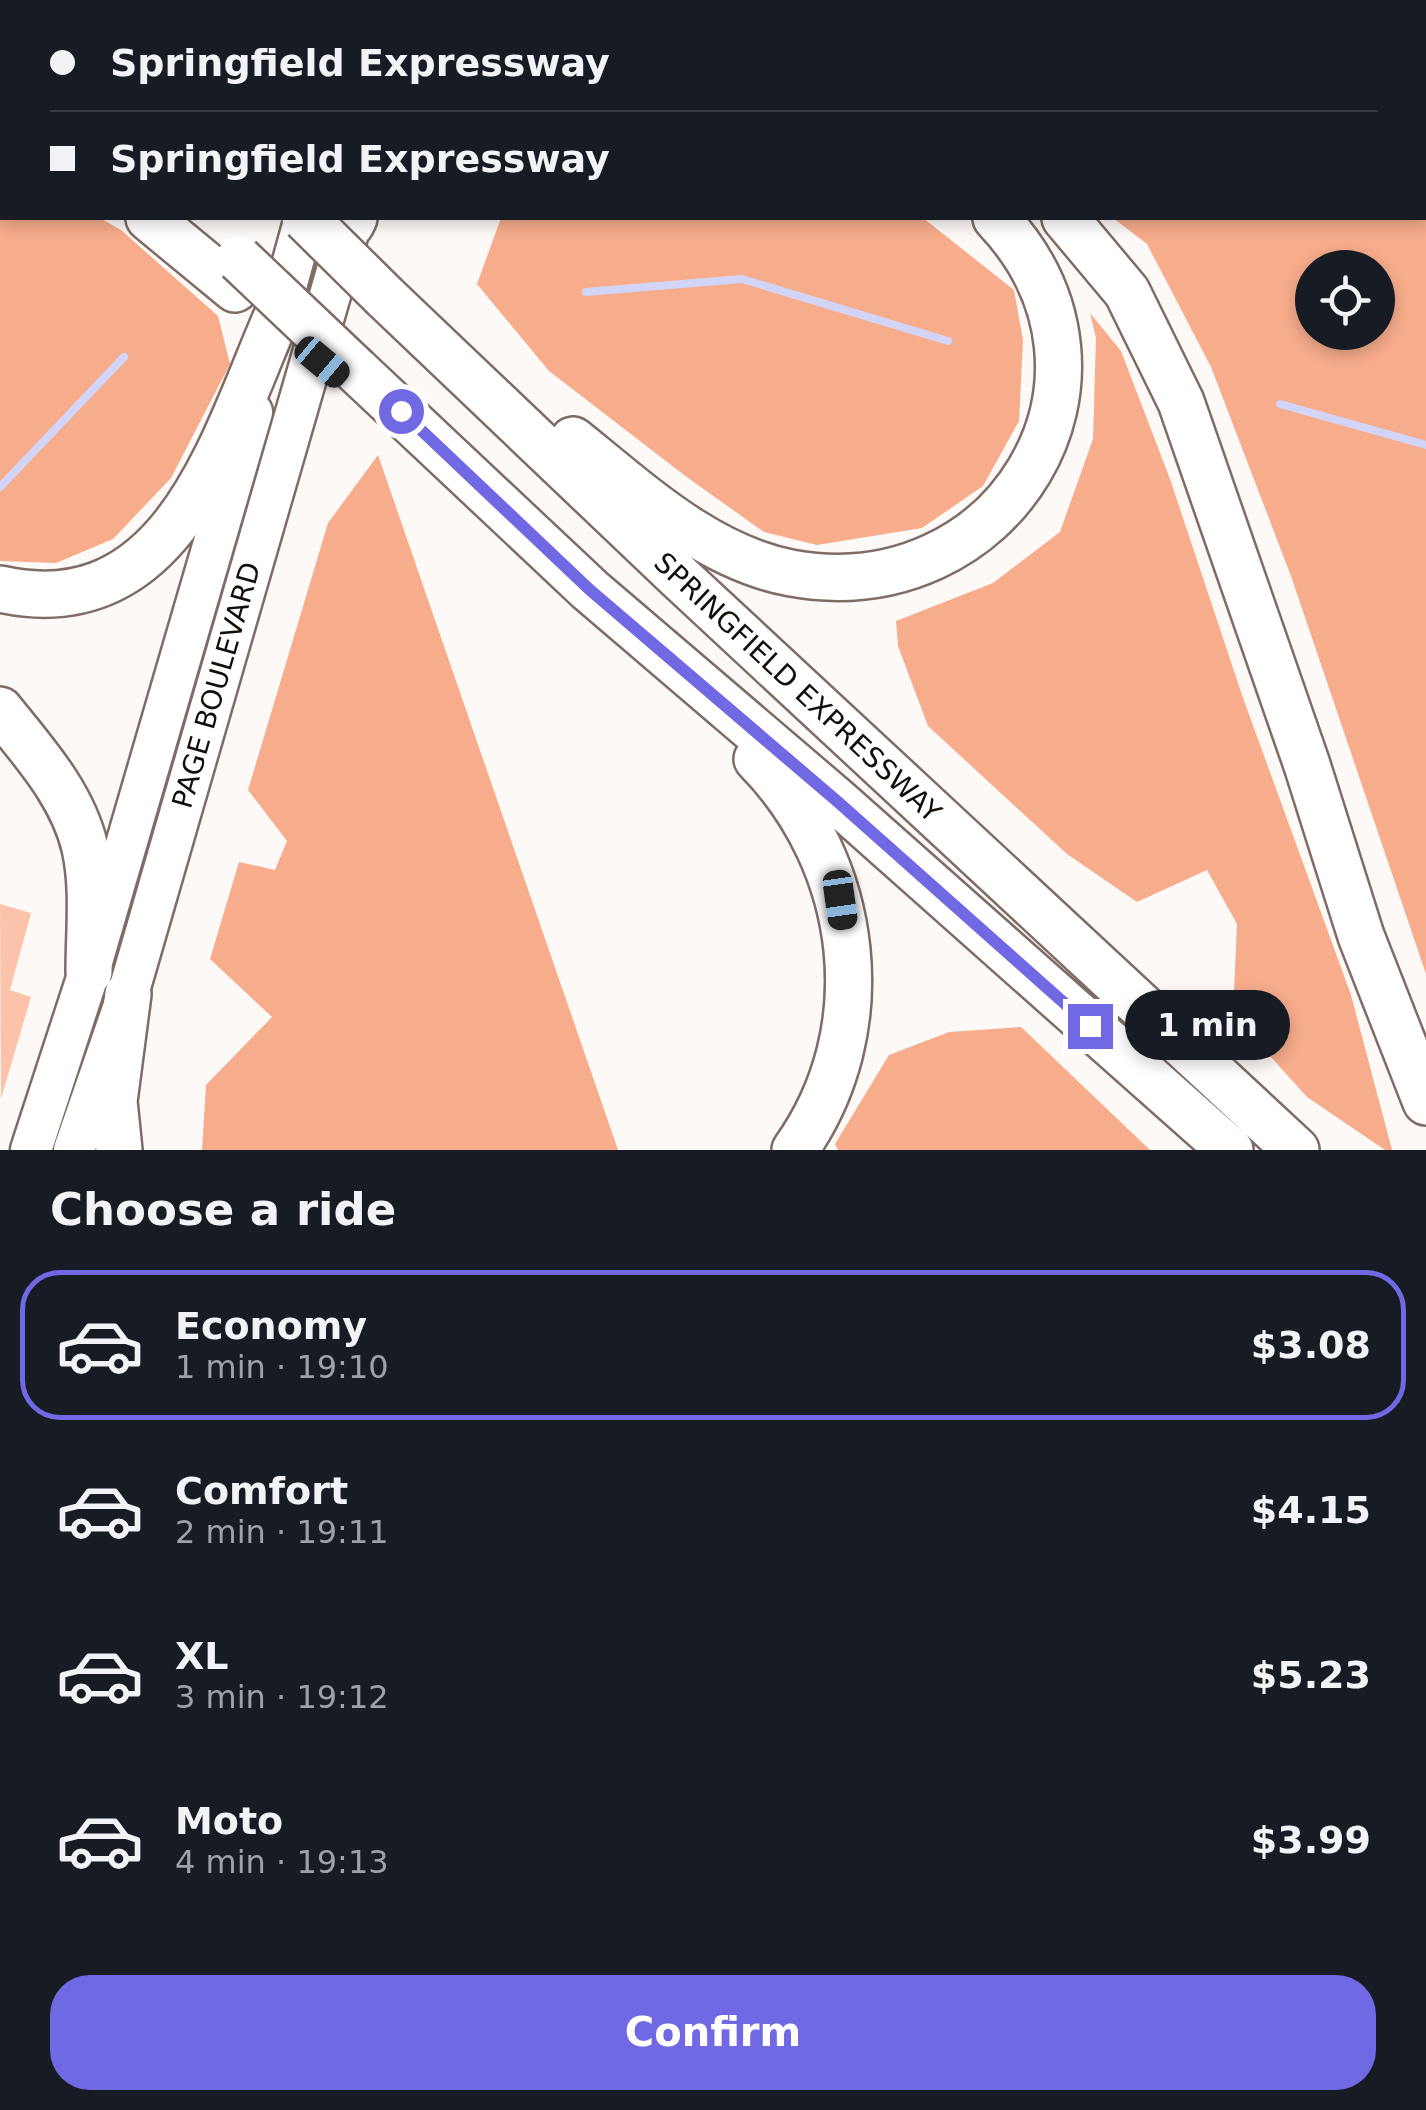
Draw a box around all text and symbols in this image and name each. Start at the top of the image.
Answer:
text: Springfield Expressway [110,41,610,85]
text: Springfield Expressway [110,137,610,181]
map controls [1295,250,1395,350]
button: locate [1295,250,1395,350]
car [289,331,355,393]
route start [379,389,424,434]
street label: SPRINGFIELD EXPRESSWAY [648,546,948,830]
street label: PAGE BOULEVARD [166,558,267,812]
car [821,868,859,932]
callout: 1 min [1125,991,1290,1061]
route end [1068,1004,1113,1049]
text: 1 min [1157,1006,1258,1044]
text: Choose a ride [50,1183,396,1236]
icon: car [55,1300,145,1390]
text: Economy [175,1304,367,1348]
text: $3.08 [1251,1323,1371,1367]
text: 1 min · 19:10 [175,1348,389,1386]
icon: car [55,1465,145,1555]
text: Comfort [175,1469,348,1513]
text: $4.15 [1251,1488,1371,1532]
text: 2 min · 19:11 [175,1513,389,1551]
icon: car [55,1630,145,1720]
text: XL [175,1634,229,1678]
text: $5.23 [1251,1653,1371,1697]
text: 3 min · 19:12 [175,1678,389,1716]
icon: car [55,1795,145,1885]
text: Moto [175,1799,283,1843]
text: $3.99 [1251,1818,1371,1862]
text: 4 min · 19:13 [175,1843,389,1881]
button: Confirm [50,1975,1376,2090]

